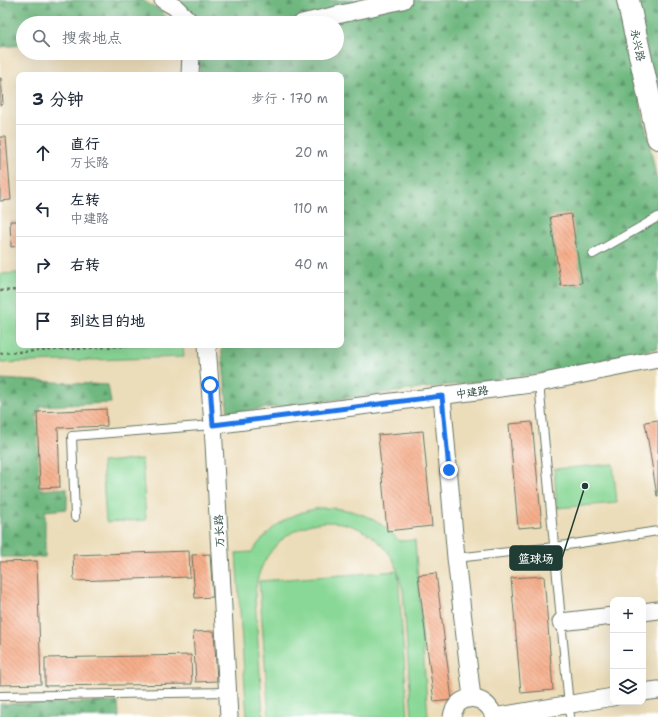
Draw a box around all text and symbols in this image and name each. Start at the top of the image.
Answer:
search box [16,16,344,60]
icon: search [30,27,52,49]
street label: 永兴路 [627,27,648,63]
text: 搜索地点 [62,28,122,48]
text: 3 分钟 [32,88,84,110]
text: 步行 · 170 m [251,90,328,107]
text: 直行 [70,134,100,154]
icon: ahead [32,142,54,164]
text: 20 m [295,144,328,161]
text: 万长路 [70,154,109,171]
text: 左转 [70,190,100,210]
icon: left [32,198,54,220]
text: 110 m [293,200,328,217]
text: 中建路 [70,210,109,227]
icon: right [32,254,54,276]
text: 右转 [70,255,100,275]
text: 40 m [294,256,328,273]
icon: arrive [32,310,54,332]
text: 到达目的地 [70,311,145,331]
route start [201,376,219,394]
street label: 中建路 [455,383,489,402]
route end [440,461,458,479]
street label: 万长路 [211,514,228,548]
callout: 篮球场 [510,546,562,570]
text: 篮球场 [518,551,554,567]
map controls [610,597,646,705]
button: + [610,597,646,633]
button: − [610,633,646,669]
button: layers [610,669,646,705]

